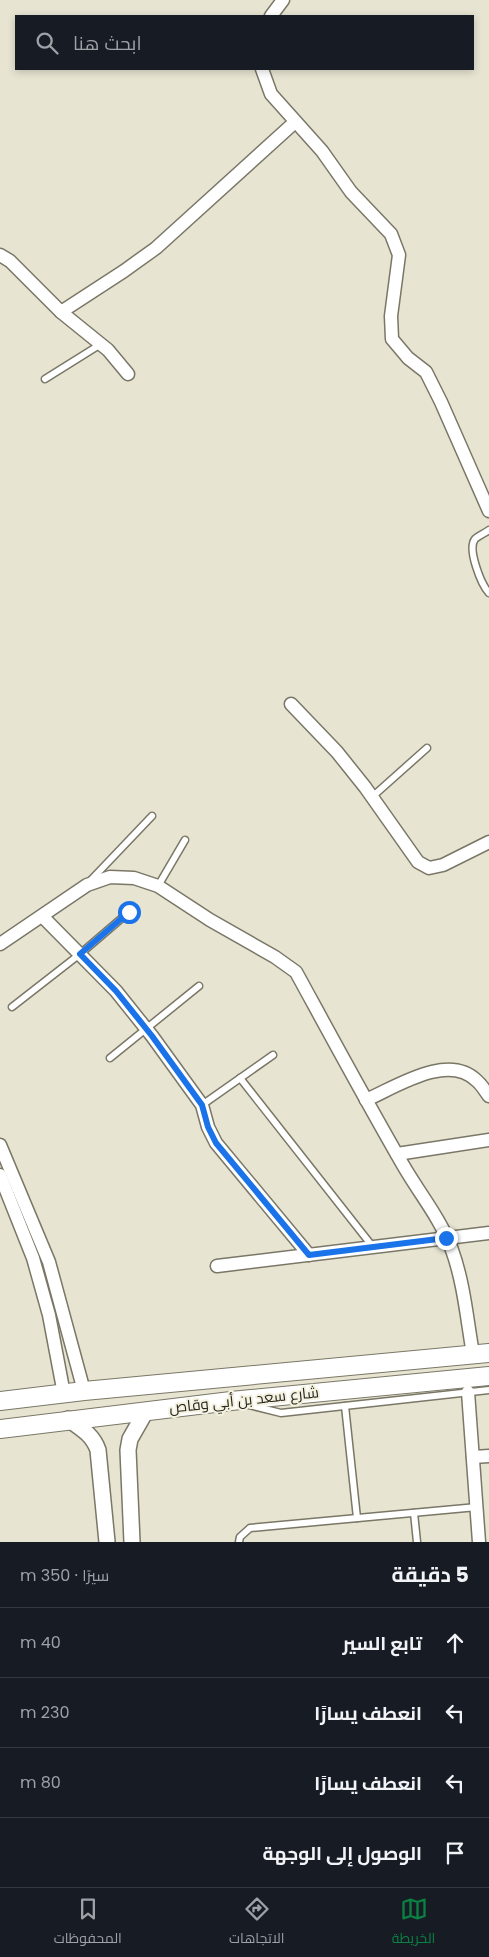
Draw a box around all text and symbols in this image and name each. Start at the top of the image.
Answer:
search box [15,15,474,70]
icon: search [33,29,61,57]
text: ابحث هنا [73,30,142,57]
route start [118,901,141,924]
route end [435,1227,458,1250]
street label: شارع سعد بن أبي وقاص [168,1381,320,1420]
text: 5 دقيقة [392,1560,469,1589]
text: سيرًا · 350 m [20,1564,109,1587]
icon: ahead [441,1629,469,1657]
text: تابع السير [342,1630,422,1657]
text: 40 m [20,1631,61,1654]
icon: left [441,1699,469,1727]
text: انعطف يسارًا [314,1700,422,1727]
text: 230 m [20,1701,69,1724]
icon: left [441,1769,469,1797]
text: انعطف يسارًا [314,1770,422,1797]
text: 80 m [20,1771,61,1794]
icon: arrive [441,1839,469,1867]
text: الوصول إلى الوجهة [263,1840,422,1867]
tab: المحفوظات [54,1895,122,1951]
tab: الاتجاهات [229,1895,284,1951]
tab: الخريطة [392,1895,435,1951]

